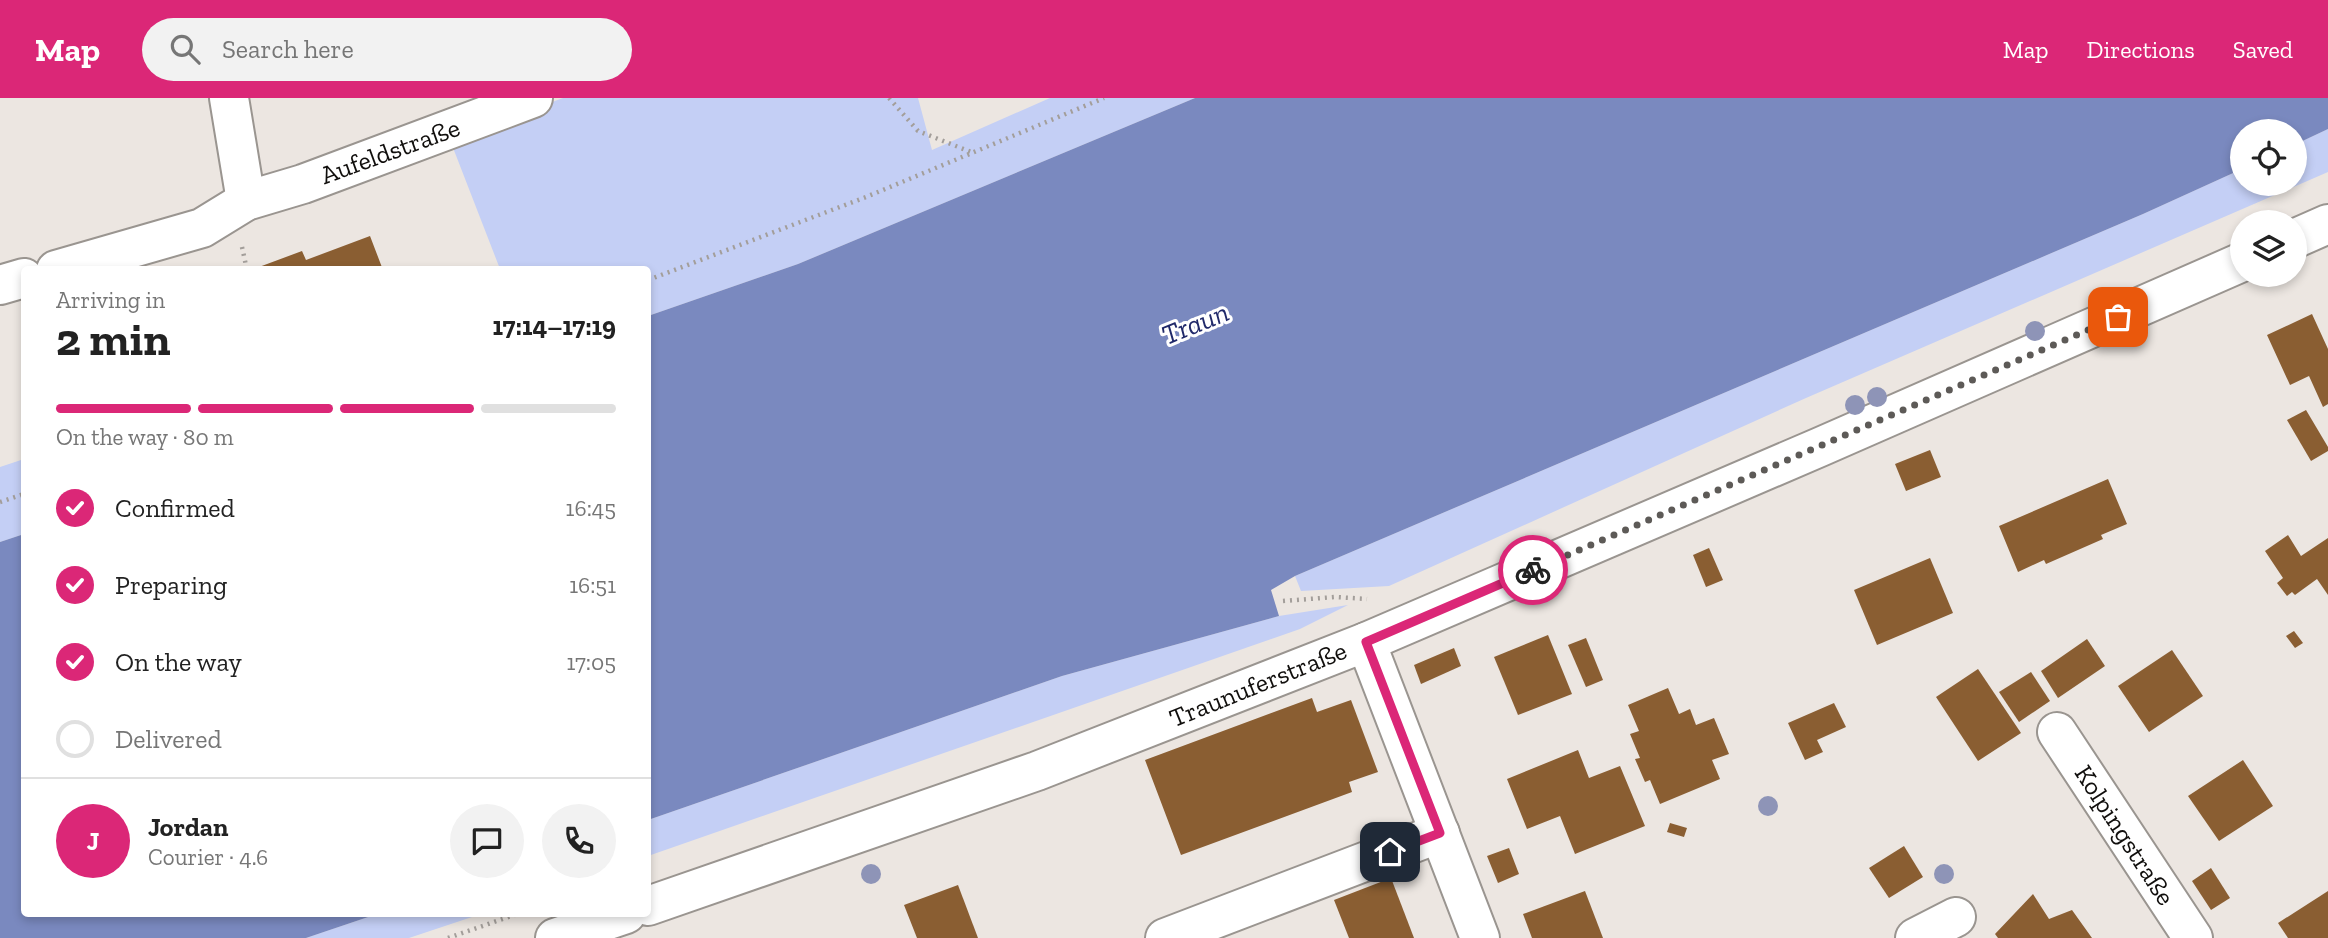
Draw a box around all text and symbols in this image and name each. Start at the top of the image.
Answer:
search box [142,18,632,81]
text: Map [35,30,100,69]
icon: search [166,30,204,68]
text: Search here [222,33,354,65]
text: Map [2003,35,2049,64]
text: Directions [2087,35,2195,64]
text: Saved [2233,35,2293,64]
street label: Aufeldstraße [316,111,464,191]
map controls [2230,119,2307,287]
button: locate [2230,119,2307,196]
button: layers [2230,210,2307,287]
text: Arriving in [56,286,165,314]
pin [2088,287,2148,347]
water label: Traun [1157,295,1234,352]
icon: bag [2099,298,2137,336]
text: 17:14–17:19 [493,310,616,342]
text: 2 min [56,312,171,367]
text: On the way · 80 m [56,423,234,451]
icon: check [56,489,94,527]
text: Confirmed [115,492,235,524]
text: 16:45 [566,494,616,522]
courier [1498,535,1568,605]
icon: bike [1514,551,1552,589]
icon: check [56,566,94,604]
text: Preparing [115,569,227,601]
text: 16:51 [569,571,616,599]
street label: Traunuferstraße [1165,634,1351,734]
icon: check [56,643,94,681]
text: On the way [115,646,242,678]
text: 17:05 [567,648,616,676]
text: Delivered [115,723,222,755]
street label: Kolpingstraße [2068,759,2182,911]
button: chat [450,804,524,878]
button: phone [542,804,616,878]
text: Jordan [148,811,228,843]
pin [1360,822,1420,882]
text: J [87,825,99,857]
icon: home [1371,833,1409,871]
text: Courier · 4.6 [148,843,268,871]

